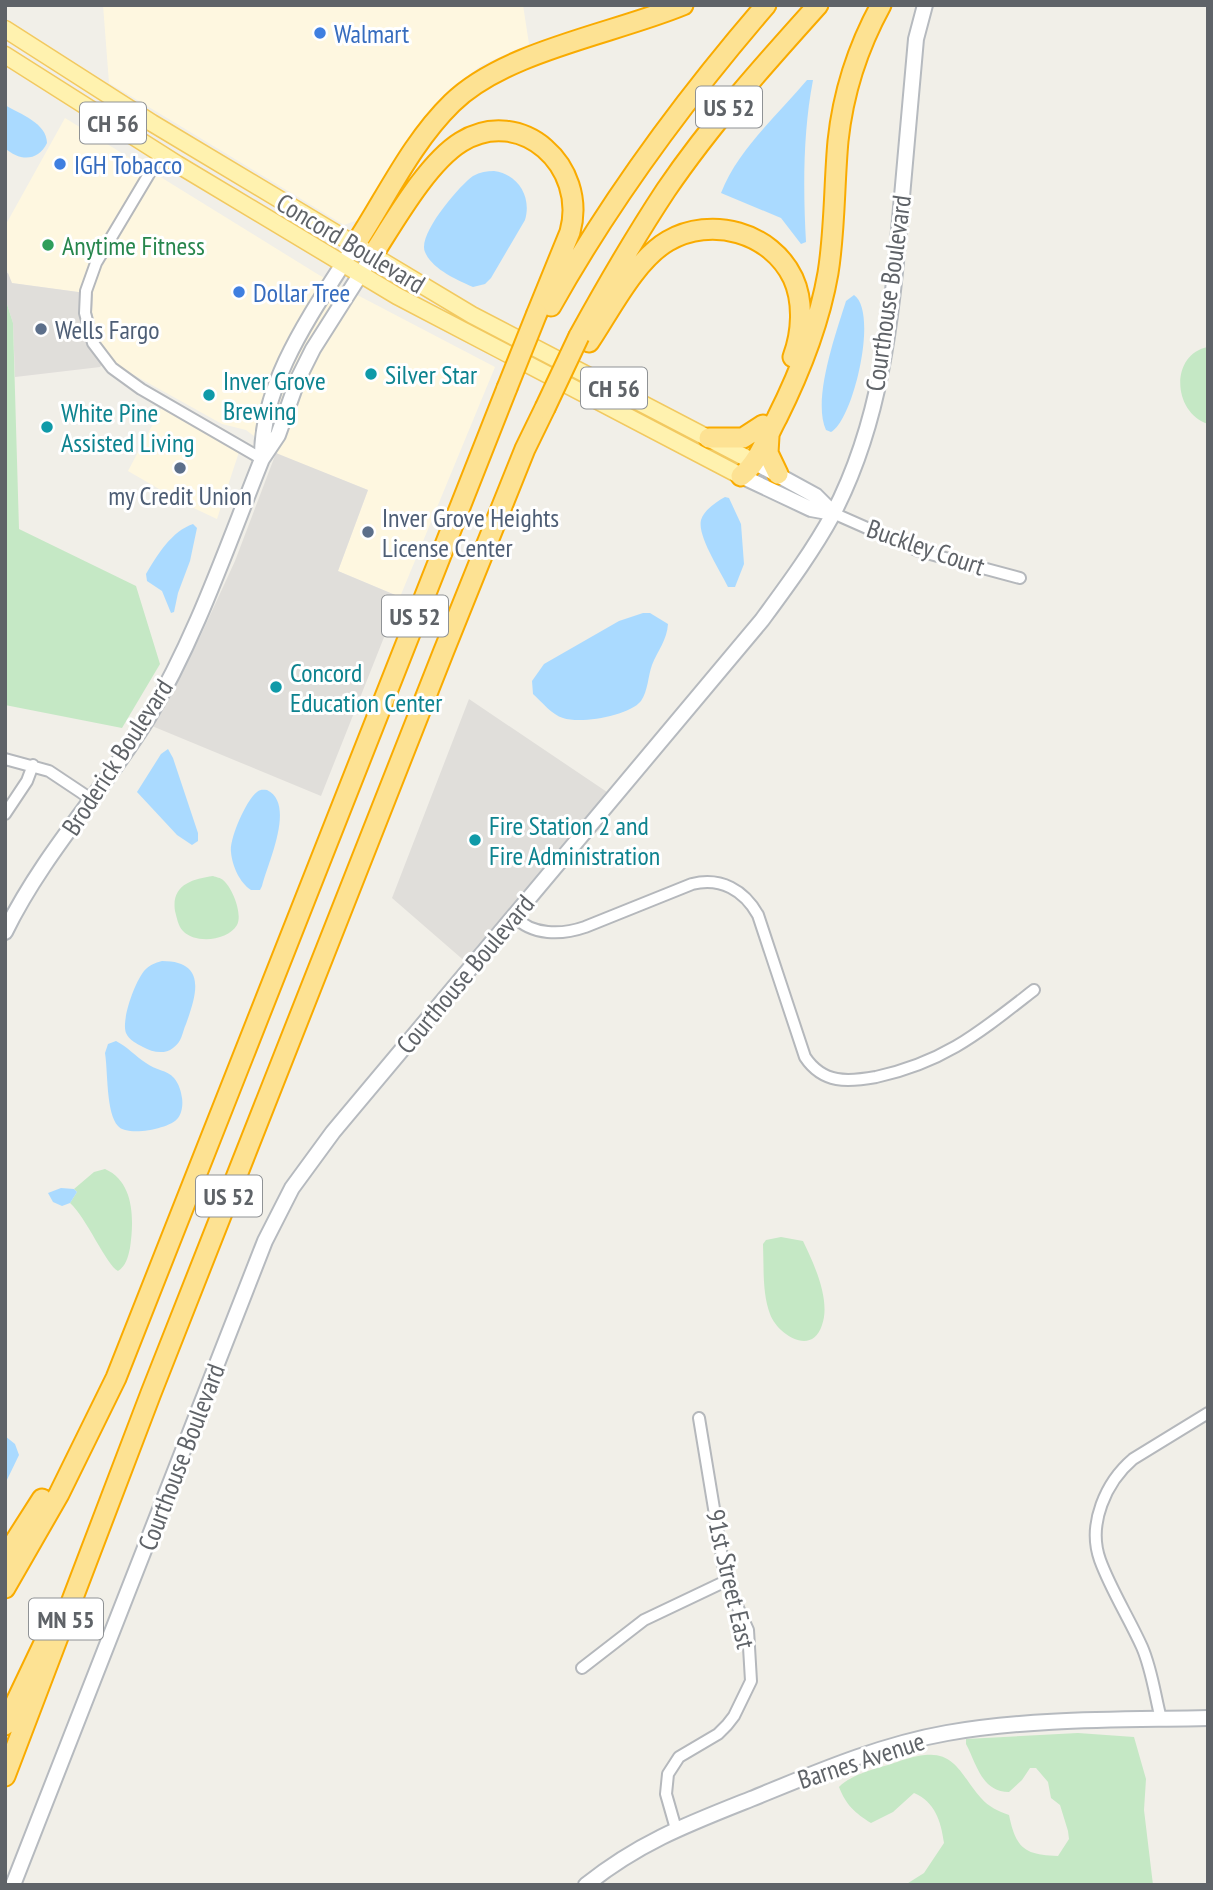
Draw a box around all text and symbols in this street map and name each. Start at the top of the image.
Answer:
place label: Walmart [334,17,409,50]
marker: Walmart [312,25,328,41]
road number: US 52 [696,86,762,128]
road number: CH 56 [80,103,146,144]
place label: IGH Tobacco [74,148,182,181]
marker: IGH Tobacco [52,156,68,172]
street label: Concord Boulevard [271,186,431,300]
street label: Courthouse Boulevard [858,193,918,393]
place label: Anytime Fitness [62,229,205,262]
marker: Anytime Fitness [40,237,56,253]
place label: Dollar Tree [253,276,350,309]
marker: Dollar Tree [231,284,247,300]
place label: Wells Fargo [55,313,159,346]
marker: Wells Fargo [33,321,49,337]
place label: Silver Star [385,358,477,391]
place label: Inver Grove Brewing [223,364,326,427]
marker: Silver Star [363,366,379,382]
road number: CH 56 [581,368,647,408]
marker: Inver Grove Brewing [201,387,217,403]
place label: White Pine Assisted Living [61,396,195,459]
marker: White Pine Assisted Living [39,419,55,435]
marker: my Credit Union [172,460,188,476]
place label: my Credit Union [108,479,252,512]
place label: Inver Grove Heights License Center [382,501,559,564]
street label: Buckley Court [863,511,989,583]
marker: Inver Grove Heights License Center [360,524,376,540]
road number: US 52 [382,596,448,636]
place label: Concord Education Center [290,656,442,719]
street label: Broderick Boulevard [54,673,180,841]
marker: Concord Education Center [268,679,284,695]
place label: Fire Station 2 and Fire Administration [489,809,660,872]
marker: Fire Station 2 and Fire Administration [467,832,483,848]
street label: Courthouse Boulevard [389,888,541,1060]
road number: US 52 [196,1176,262,1216]
street label: Courthouse Boulevard [130,1359,232,1555]
street label: 91st Street East [699,1506,763,1652]
road number: MN 55 [29,1598,103,1639]
street label: Barnes Avenue [793,1724,929,1796]

